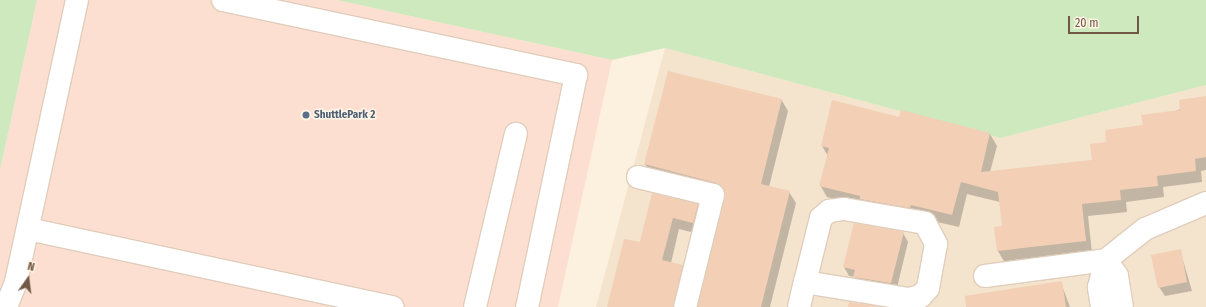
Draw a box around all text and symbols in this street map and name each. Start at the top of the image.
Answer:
scale bar [1070,8,1141,34]
text: 20 m [1075,16,1099,30]
place label: ShuttlePark 2 [314,108,375,122]
marker: ShuttlePark 2 [301,110,311,120]
north arrow [8,259,48,299]
text: N [26,260,36,274]

